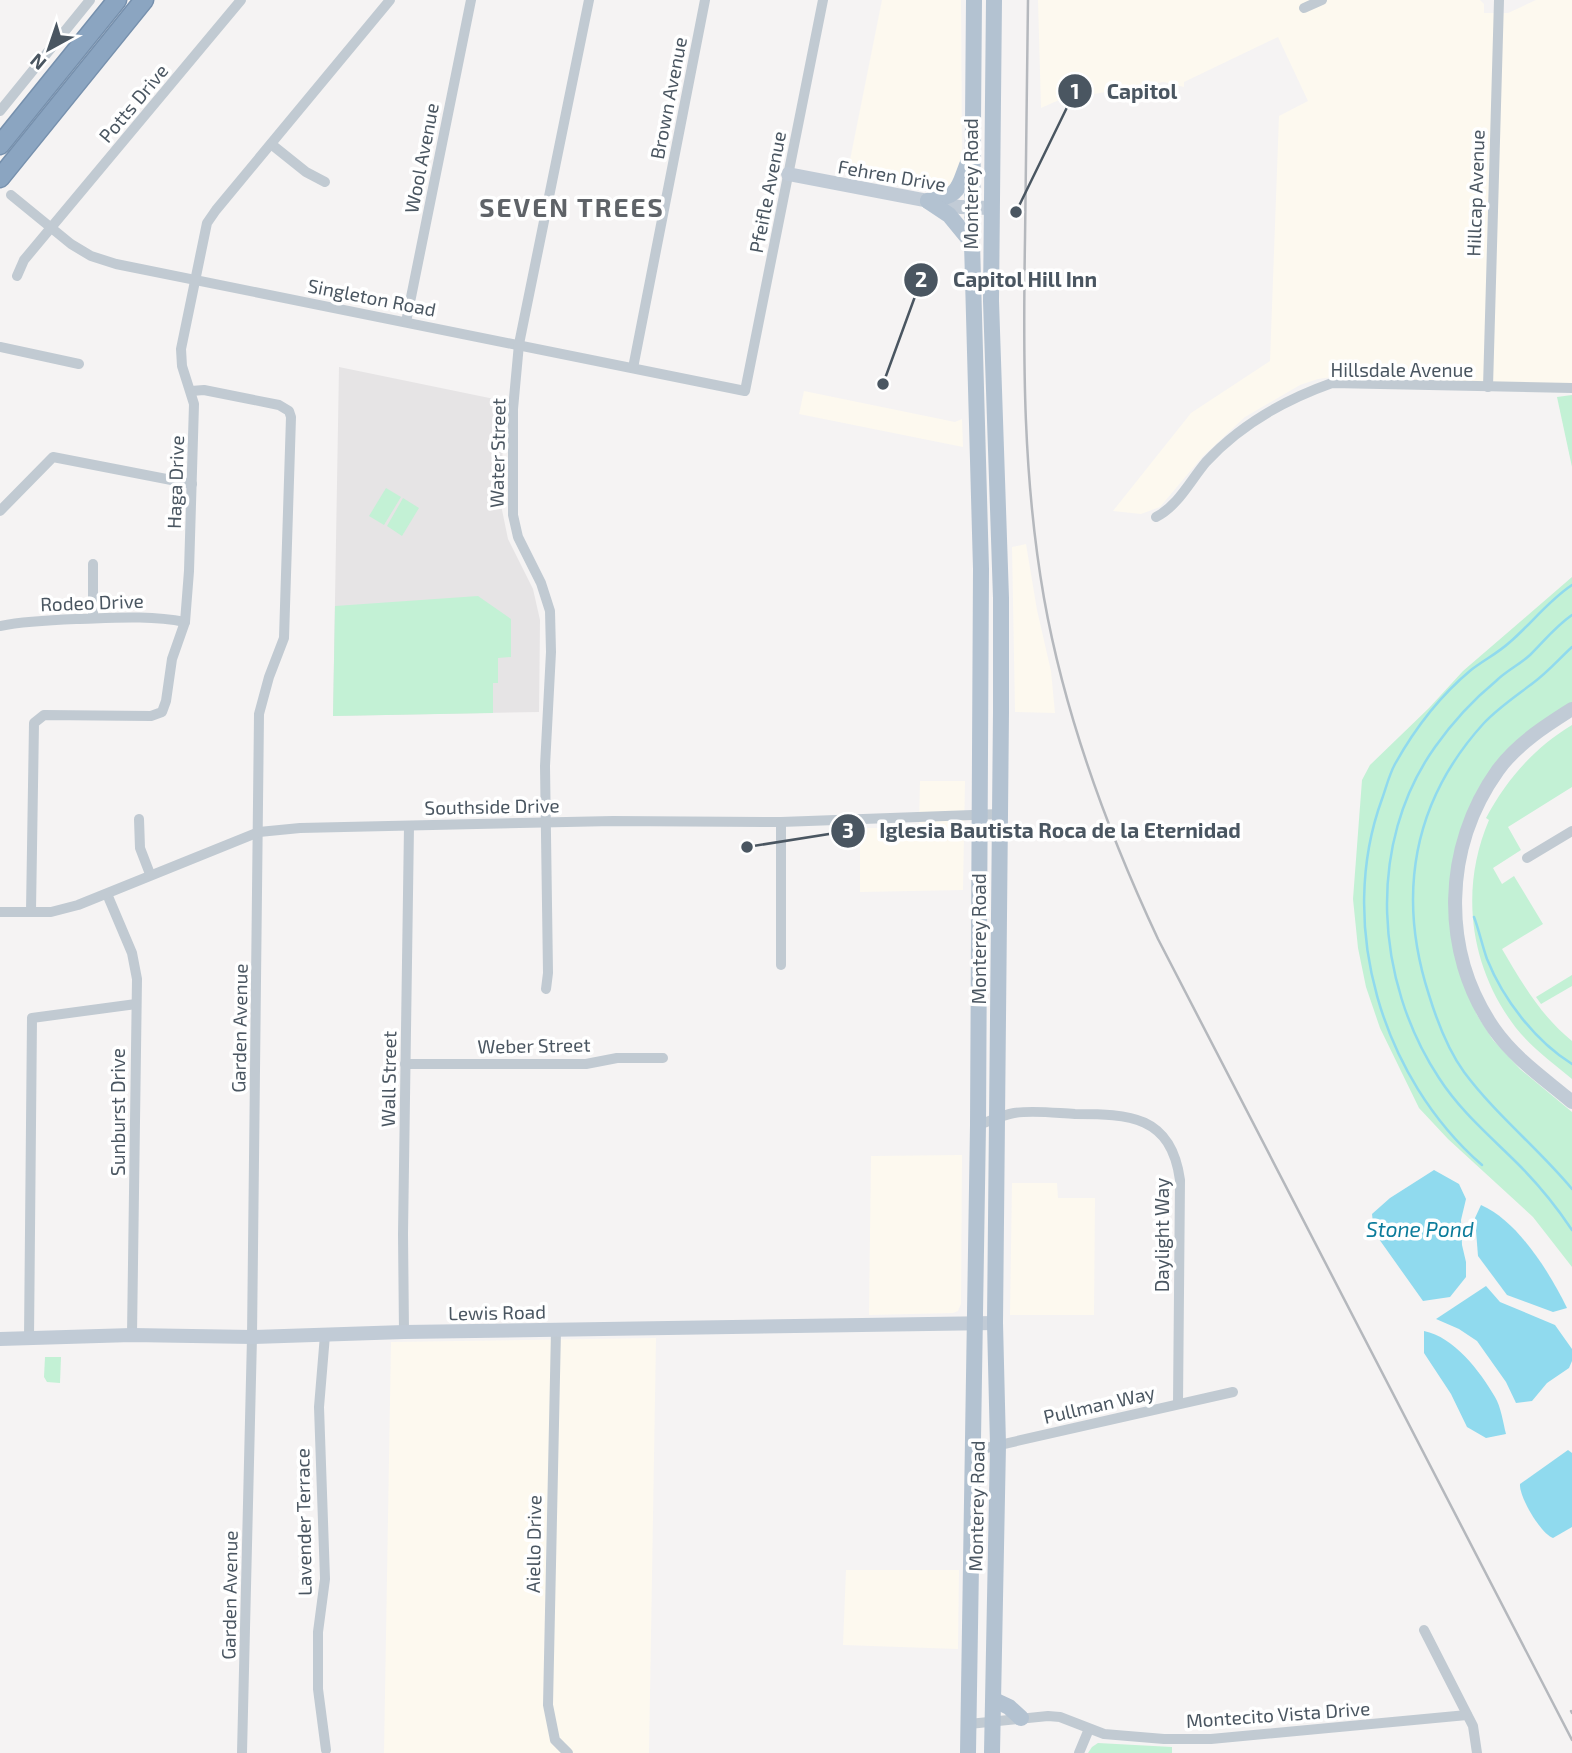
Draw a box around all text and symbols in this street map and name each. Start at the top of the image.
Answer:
north arrow [14,14,84,84]
street label: Brown Avenue [645,35,691,161]
text: N [25,49,50,76]
street label: Potts Drive [94,59,172,147]
callout: Capitol [1058,70,1191,112]
text: 1 [1070,78,1080,103]
text: Capitol [1107,78,1177,103]
street label: Wool Avenue [399,101,443,215]
street label: Monterey Road [959,118,982,250]
street label: Pfeifle Avenue [744,129,790,255]
street label: Hillcap Avenue [1461,129,1489,257]
street label: Fehren Drive [836,154,948,196]
district label: SEVEN TREES [479,191,665,222]
callout: Capitol Hill Inn [903,259,1112,301]
text: 2 [915,266,927,291]
text: Capitol Hill Inn [953,266,1097,291]
street label: Singleton Road [306,273,438,321]
street label: Hillsdale Avenue [1331,358,1473,381]
street label: Water Street [485,398,509,508]
street label: Haga Drive [162,435,188,529]
street label: Rodeo Drive [40,589,144,615]
street label: Southside Drive [424,793,560,819]
callout: Iglesia Bautista Roca de la Eternidad [831,810,1255,852]
text: 3 [842,817,854,842]
text: Iglesia Bautista Roca de la Eternidad [879,817,1241,842]
street label: Monterey Road [967,873,990,1005]
street label: Garden Avenue [226,963,252,1093]
street label: Wall Street [376,1031,400,1127]
street label: Weber Street [477,1033,591,1057]
street label: Sunburst Drive [106,1048,129,1176]
street label: Daylight Way [1150,1178,1173,1292]
water label: Stone Pond [1366,1216,1474,1241]
street label: Lewis Road [448,1300,546,1324]
street label: Pullman Way [1041,1380,1157,1428]
street label: Monterey Road [963,1440,989,1572]
street label: Lavender Terrace [290,1448,316,1596]
street label: Aiello Drive [521,1495,545,1593]
street label: Garden Avenue [216,1530,242,1660]
street label: Montecito Vista Drive [1185,1696,1371,1732]

